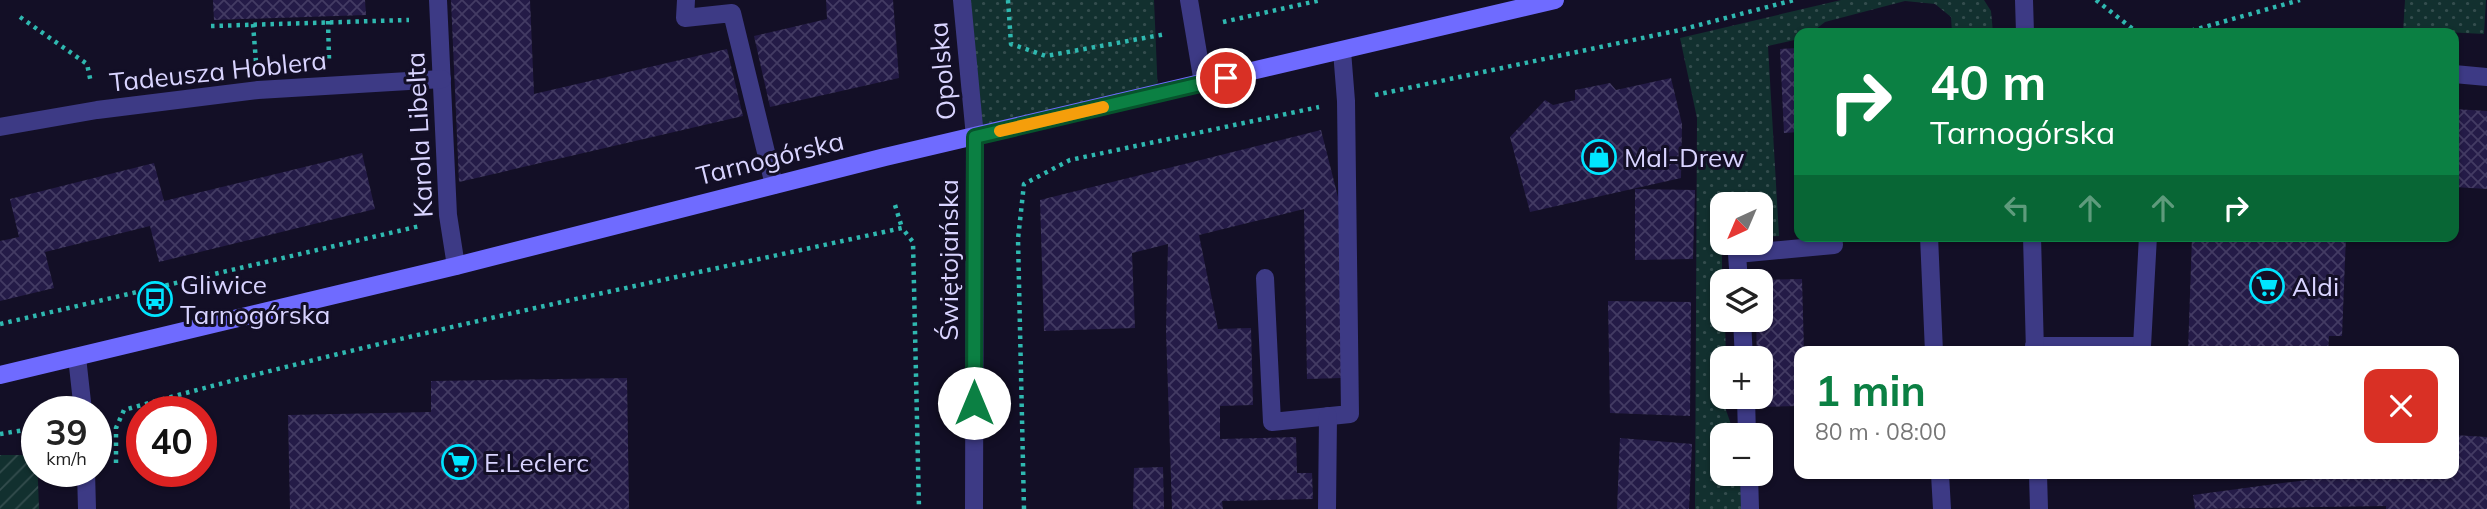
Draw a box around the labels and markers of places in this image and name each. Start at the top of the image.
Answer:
pin [1196,48,1256,108]
shop icon: Mal-Drew [1580,138,1618,176]
place label: Mal-Drew [1624,141,1745,174]
supermarket icon: Aldi [2248,267,2286,305]
place label: Gliwice Tarnogórska [180,268,330,331]
place label: Aldi [2292,270,2339,303]
bus stop icon: Gliwice Tarnogórska [136,280,174,318]
supermarket icon: E.Leclerc [440,443,478,481]
place label: E.Leclerc [484,446,589,479]

